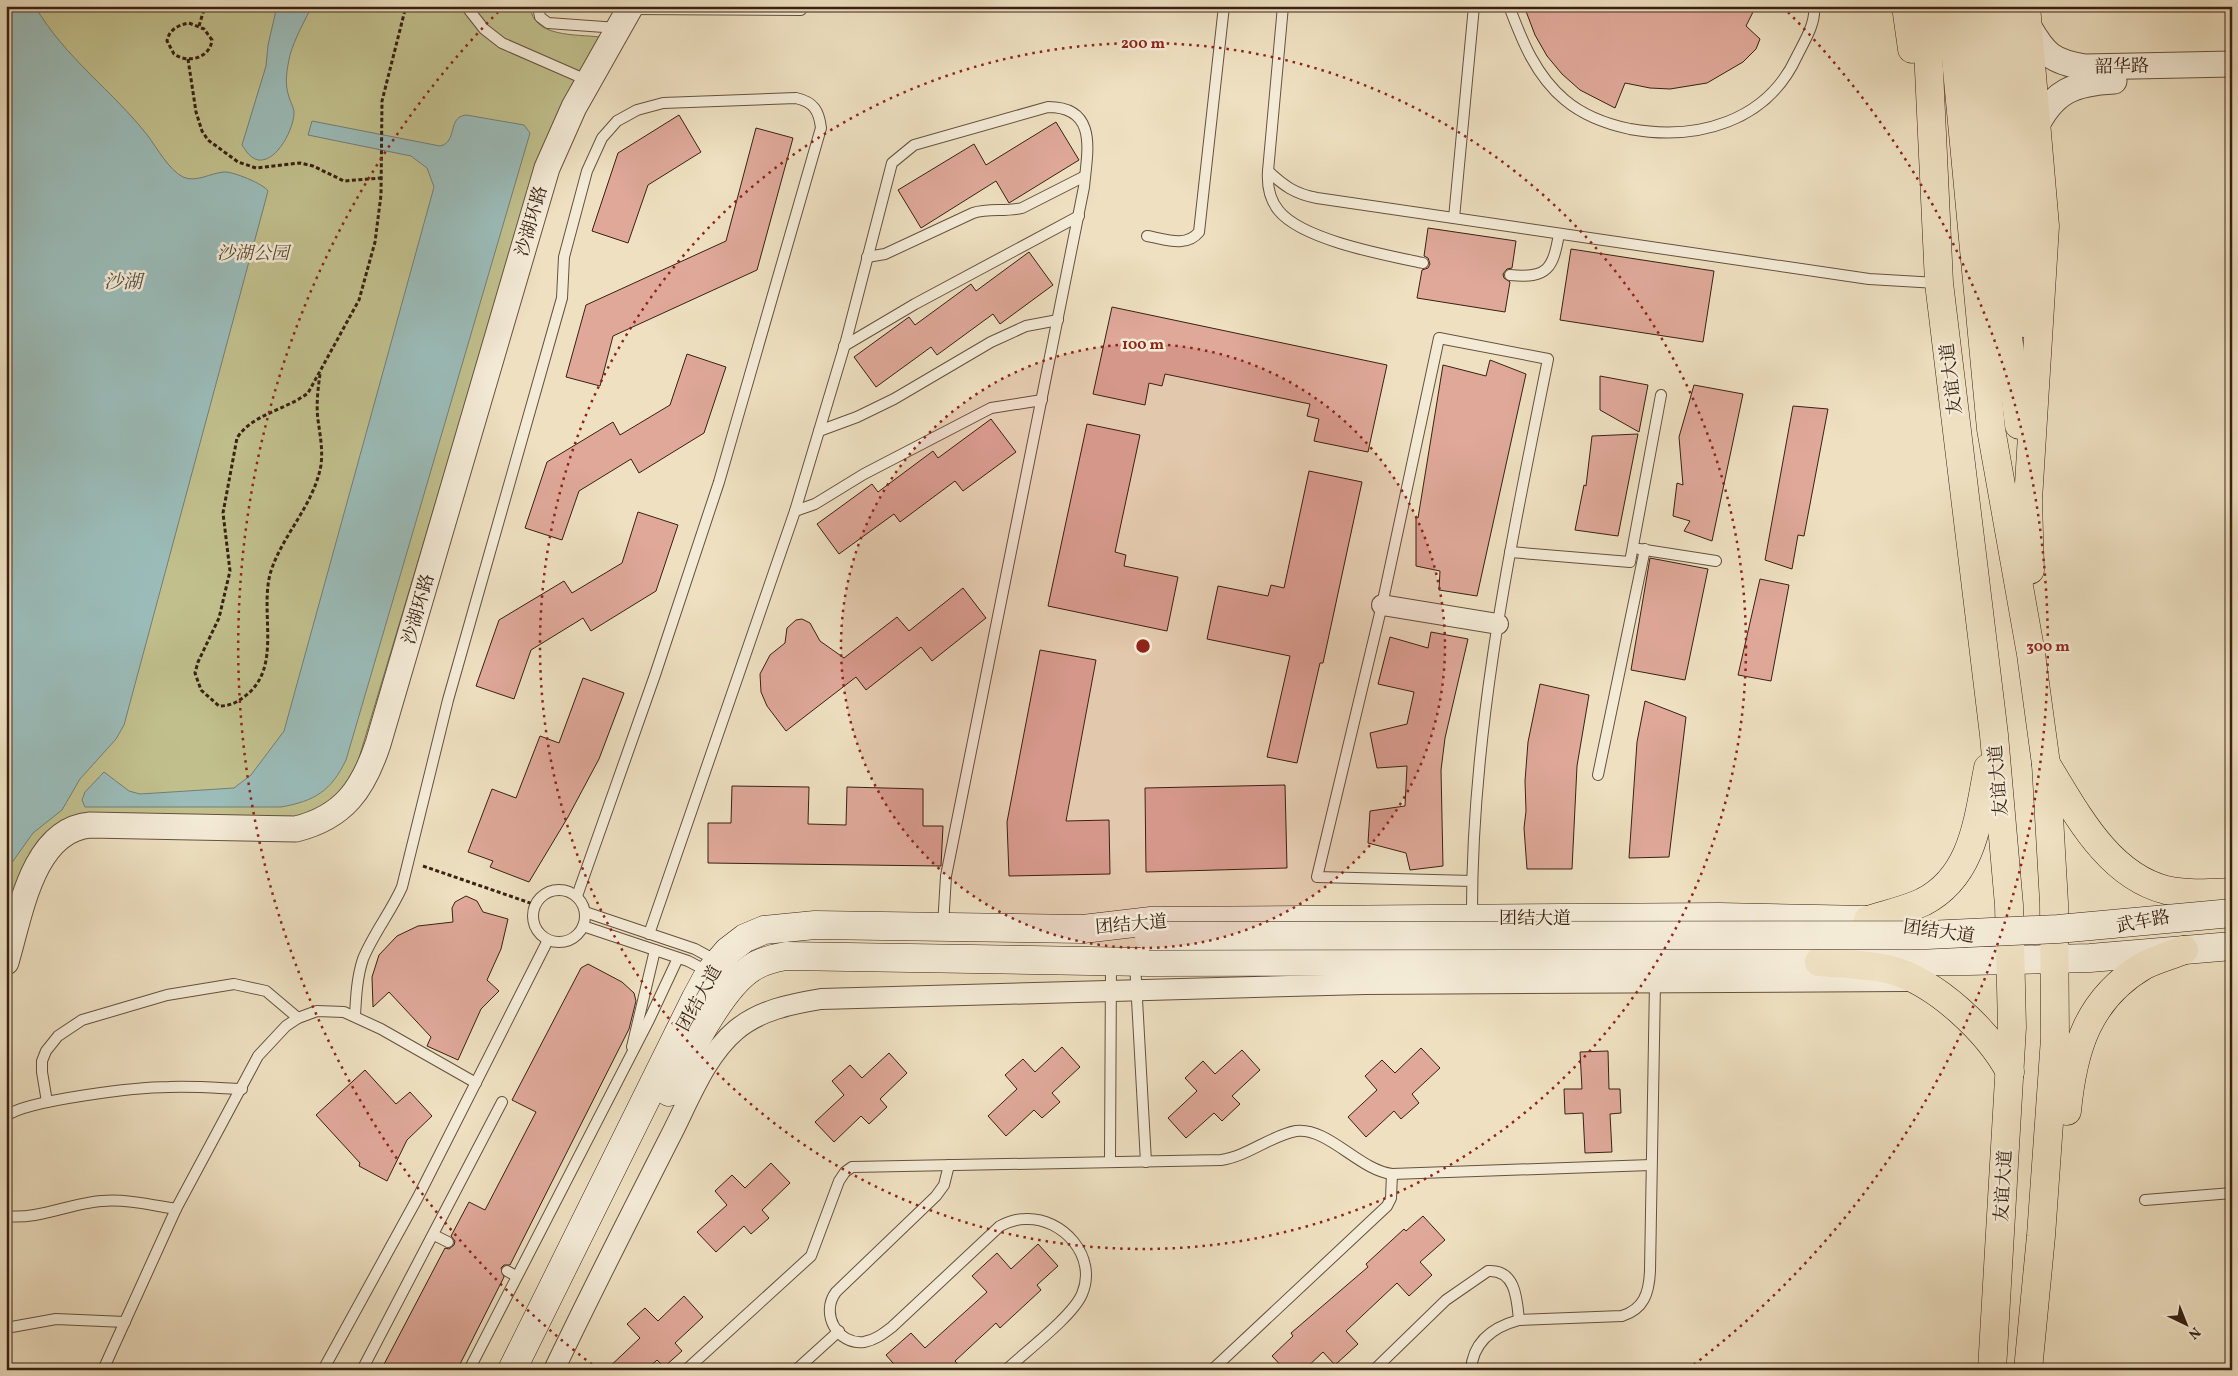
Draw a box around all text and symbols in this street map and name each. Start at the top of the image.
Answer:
text: 200 m [1121,34,1165,55]
street label: 韶华路 [2095,55,2149,80]
street label: 沙湖环路 [511,183,554,259]
park label: 沙湖公园 [217,242,292,267]
water label: 沙湖 [104,270,145,296]
text: 100 m [1122,335,1165,356]
street label: 友谊大道 [1936,342,1969,416]
street label: 沙湖环路 [398,571,441,647]
centre of rings [1134,637,1152,655]
text: 300 m [2026,637,2070,658]
street label: 友谊大道 [1984,744,2015,818]
street label: 武车路 [2114,905,2172,940]
street label: 团结大道 [1499,907,1571,932]
street label: 团结大道 [1094,910,1168,941]
street label: 团结大道 [1901,915,1976,950]
street label: 团结大道 [672,961,729,1036]
street label: 友谊大道 [1990,1149,2019,1223]
north arrow [2160,1298,2210,1348]
text: N [2184,1322,2204,1343]

